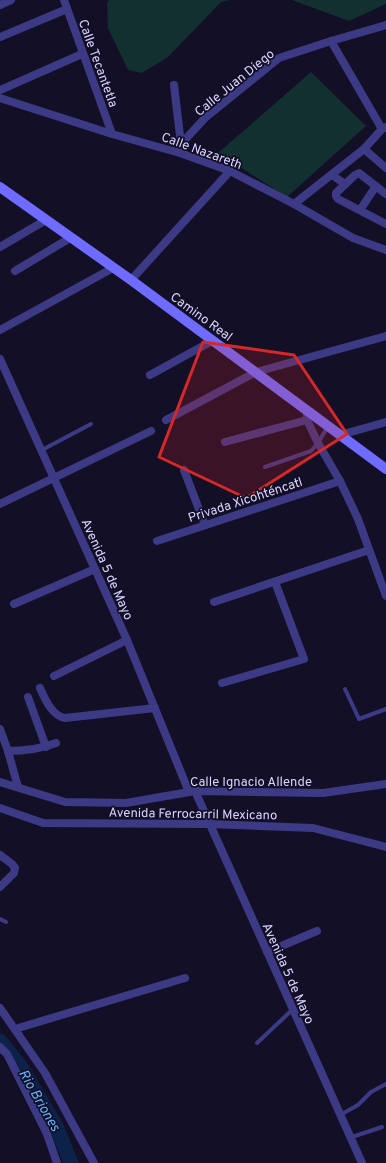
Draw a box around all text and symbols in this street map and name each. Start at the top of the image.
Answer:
street label: Calle Tecantetla [74,18,120,110]
street label: Calle Juan Diego [192,47,278,121]
street label: Calle Nazareth [159,130,244,174]
street label: Camino Real [167,290,235,346]
street label: Privada Xicohténcatl [186,475,305,527]
street label: Avenida 5 de Mayo [77,517,136,623]
street label: Calle Ignacio Allende [190,775,312,791]
street label: Avenida Ferrocarril Mexicano [109,806,277,824]
street label: Avenida 5 de Mayo [258,921,317,1027]
water label: Rio Briones [14,1067,64,1135]

